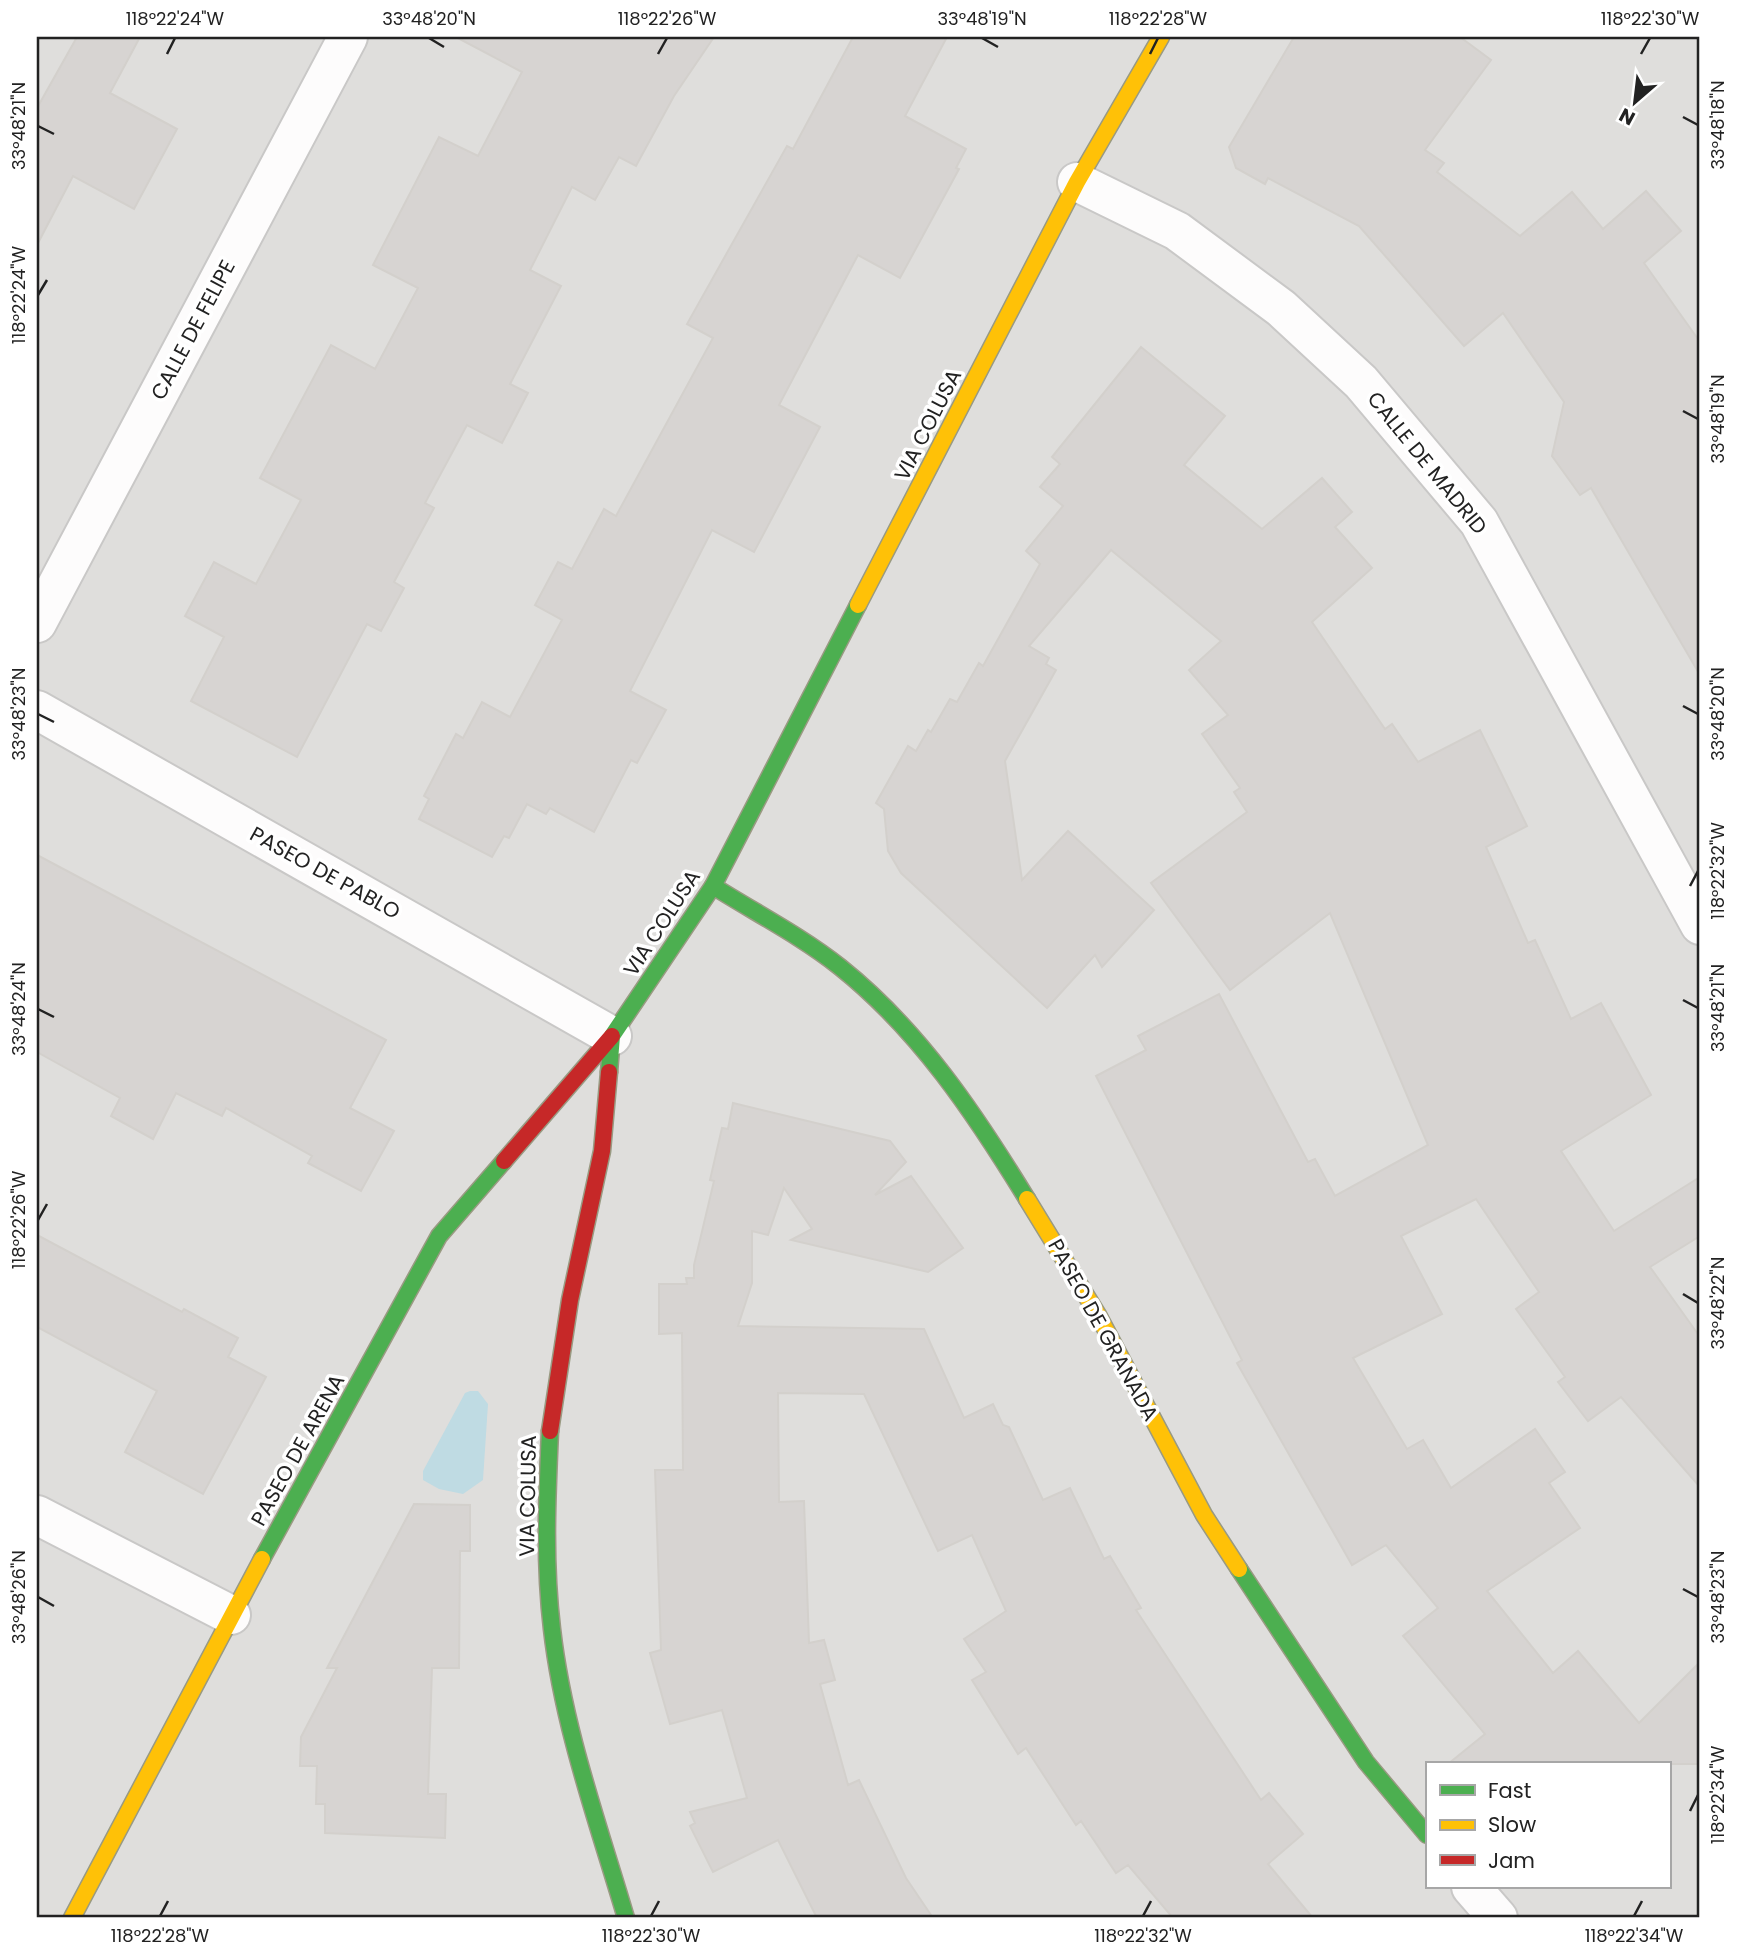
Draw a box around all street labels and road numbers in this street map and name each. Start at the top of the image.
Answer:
street label: CALLE DE FELIPE [143,255,242,405]
street label: VIA COLUSA [887,364,968,486]
street label: CALLE DE MADRID [1361,385,1494,540]
street label: PASEO DE PABLO [245,819,406,926]
street label: VIA COLUSA [616,864,707,982]
street label: PASEO DE GRANADA [1041,1234,1166,1426]
street label: PASEO DE ARENA [244,1369,351,1531]
street label: VIA COLUSA [512,1435,543,1557]

